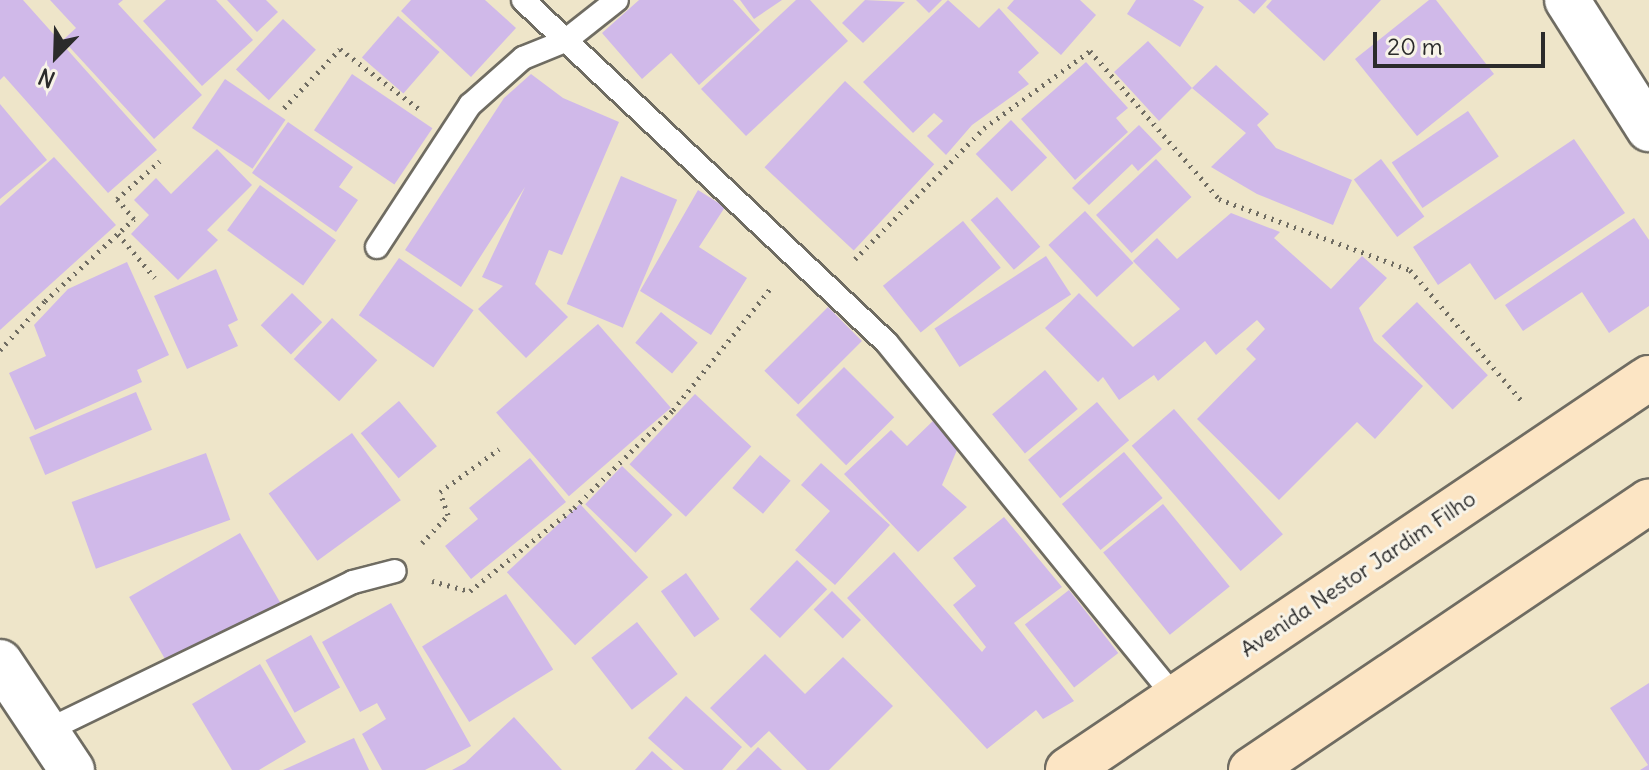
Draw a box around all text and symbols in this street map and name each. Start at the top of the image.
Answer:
north arrow [16,16,96,96]
scale bar [1377,16,1549,66]
text: 20 m [1387,31,1443,61]
text: N [34,62,59,94]
street label: Avenida Nestor Jardim Filho [1235,485,1481,663]

